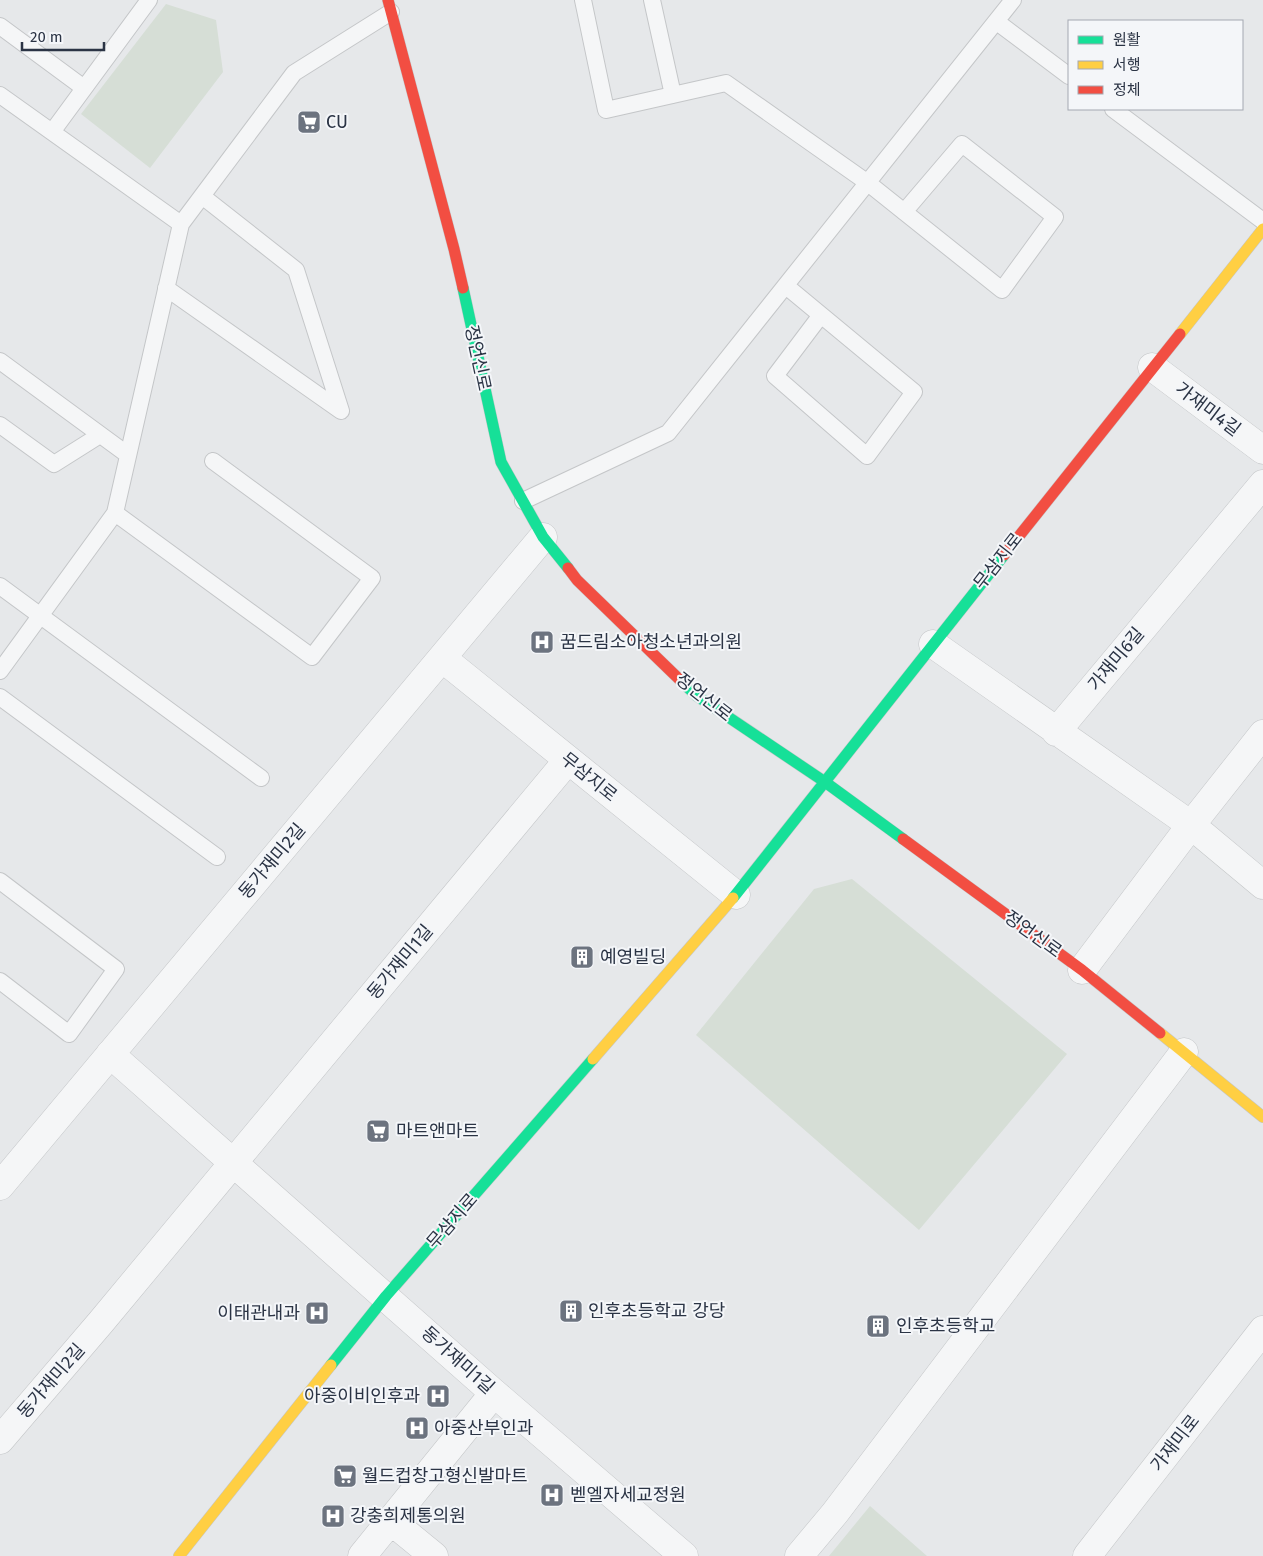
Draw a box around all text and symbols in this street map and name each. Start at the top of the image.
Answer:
scale bar [22,20,105,52]
legend [1068,20,1243,110]
text: 20 m [30,28,63,46]
text: 원활 [1113,31,1141,49]
text: 서행 [1113,56,1141,74]
text: 정체 [1113,81,1141,99]
supermarket icon: CU [296,109,322,135]
place label: CU [326,111,348,133]
street label: 정언신로 [460,323,496,393]
street label: 가재미4길 [1171,377,1245,441]
street label: 무삼지로 [969,528,1027,594]
street label: 가재미6길 [1083,623,1149,695]
hospital icon: 꿈드림소아청소년과의원 [529,629,555,655]
place label: 꿈드림소아청소년과의원 [560,631,742,653]
street label: 정언신로 [671,668,737,726]
street label: 무삼지로 [556,748,622,806]
street label: 동가재미2길 [234,819,310,903]
street label: 정언신로 [1000,906,1066,962]
street label: 동가재미1길 [362,920,438,1004]
building icon: 예영빌딩 [569,944,595,970]
place label: 예영빌딩 [600,946,666,968]
supermarket icon: 마트앤마트 [365,1118,391,1144]
place label: 마트앤마트 [396,1120,479,1142]
street label: 무삼지로 [422,1189,482,1253]
building icon: 인후초등학교 강당 [558,1298,584,1324]
hospital icon: 이태관내과 [304,1300,330,1326]
place label: 인후초등학교 강당 [588,1300,725,1322]
place label: 이태관내과 [217,1302,300,1324]
building icon: 인후초등학교 [865,1313,891,1339]
place label: 인후초등학교 [896,1315,995,1337]
street label: 동가재미1길 [417,1322,499,1398]
street label: 동가재미2길 [13,1339,89,1423]
hospital icon: 아중이비인후과 [425,1383,451,1409]
place label: 아중이비인후과 [304,1385,420,1407]
street label: 가재미로 [1146,1410,1204,1476]
hospital icon: 아중산부인과 [404,1415,430,1441]
place label: 아중산부인과 [434,1417,534,1439]
supermarket icon: 월드컵창고형신발마트 [332,1463,358,1489]
place label: 월드컵창고형신발마트 [362,1465,528,1487]
hospital icon: 벧엘자세교정원 [539,1482,565,1508]
place label: 벧엘자세교정원 [570,1484,686,1506]
hospital icon: 강충희제통의원 [320,1503,346,1529]
place label: 강충희제통의원 [350,1505,466,1527]

